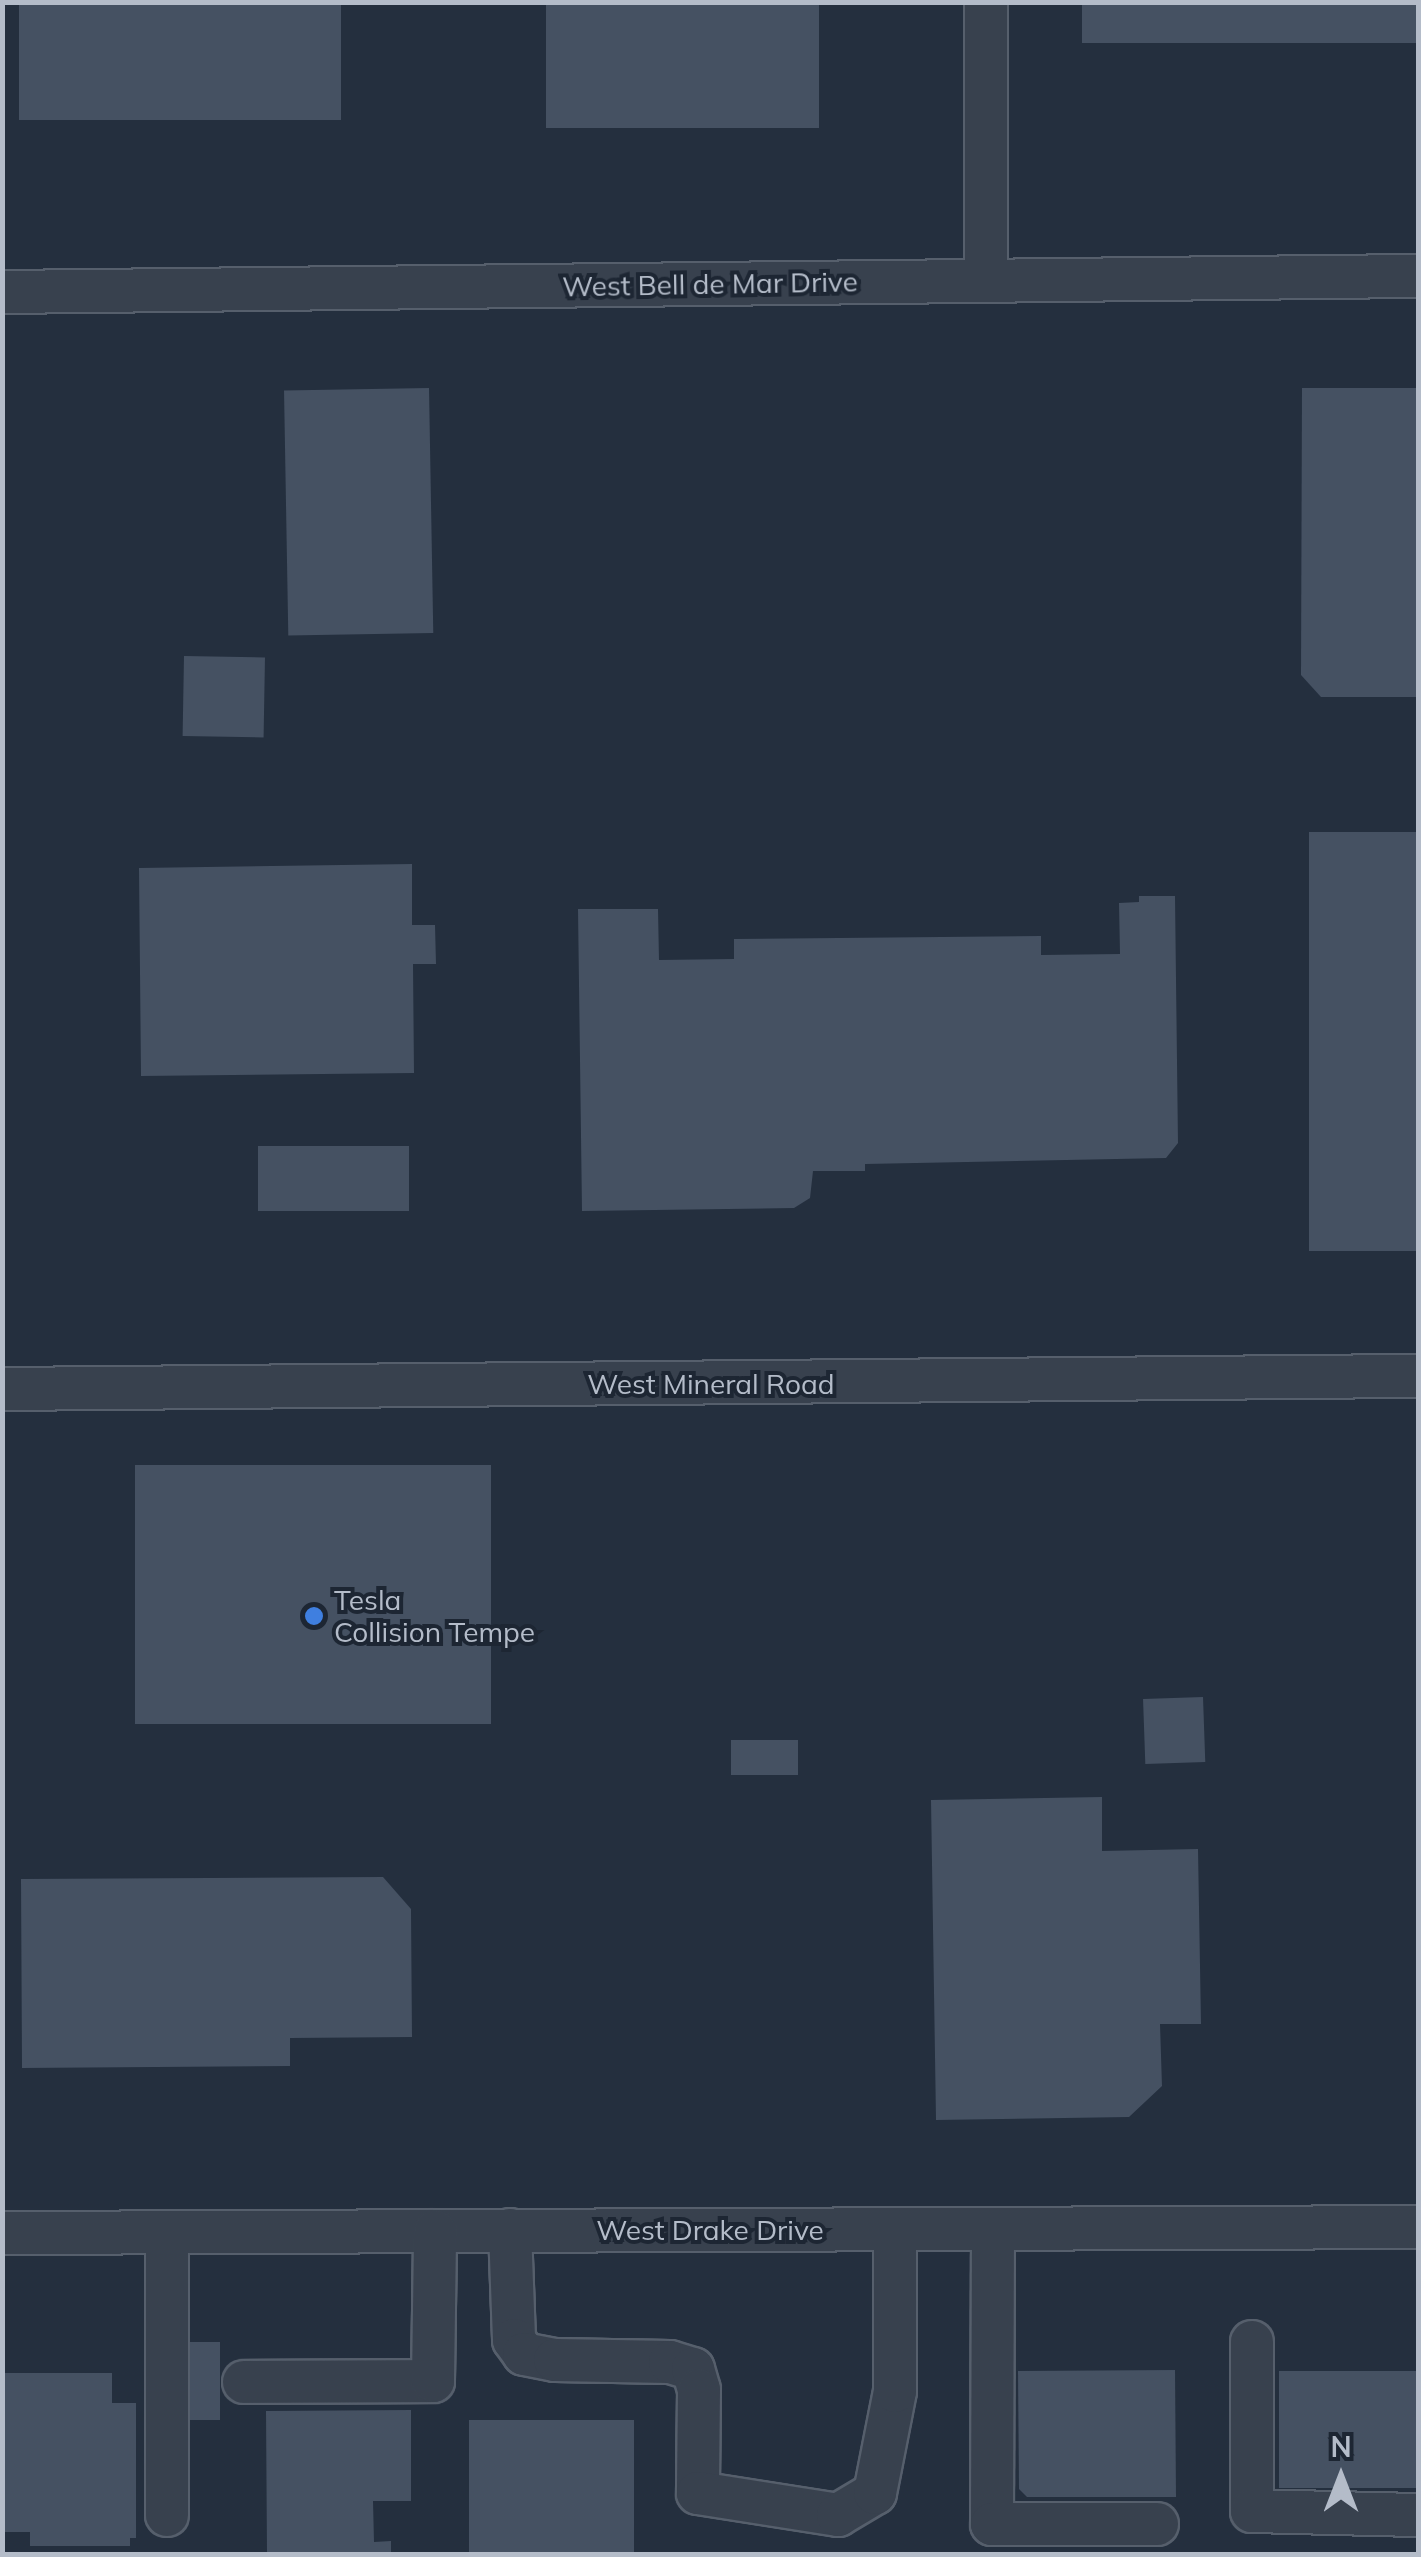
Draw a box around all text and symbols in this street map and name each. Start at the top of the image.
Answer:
street label: West Bell de Mar Drive [562,265,858,303]
street label: West Mineral Road [587,1367,835,1401]
place label: Tesla Collision Tempe [334,1583,535,1649]
marker: Tesla Collision Tempe [303,1605,325,1627]
street label: West Drake Drive [596,2213,824,2247]
north arrow [1291,2427,1391,2527]
text: N [1330,2429,1352,2464]

